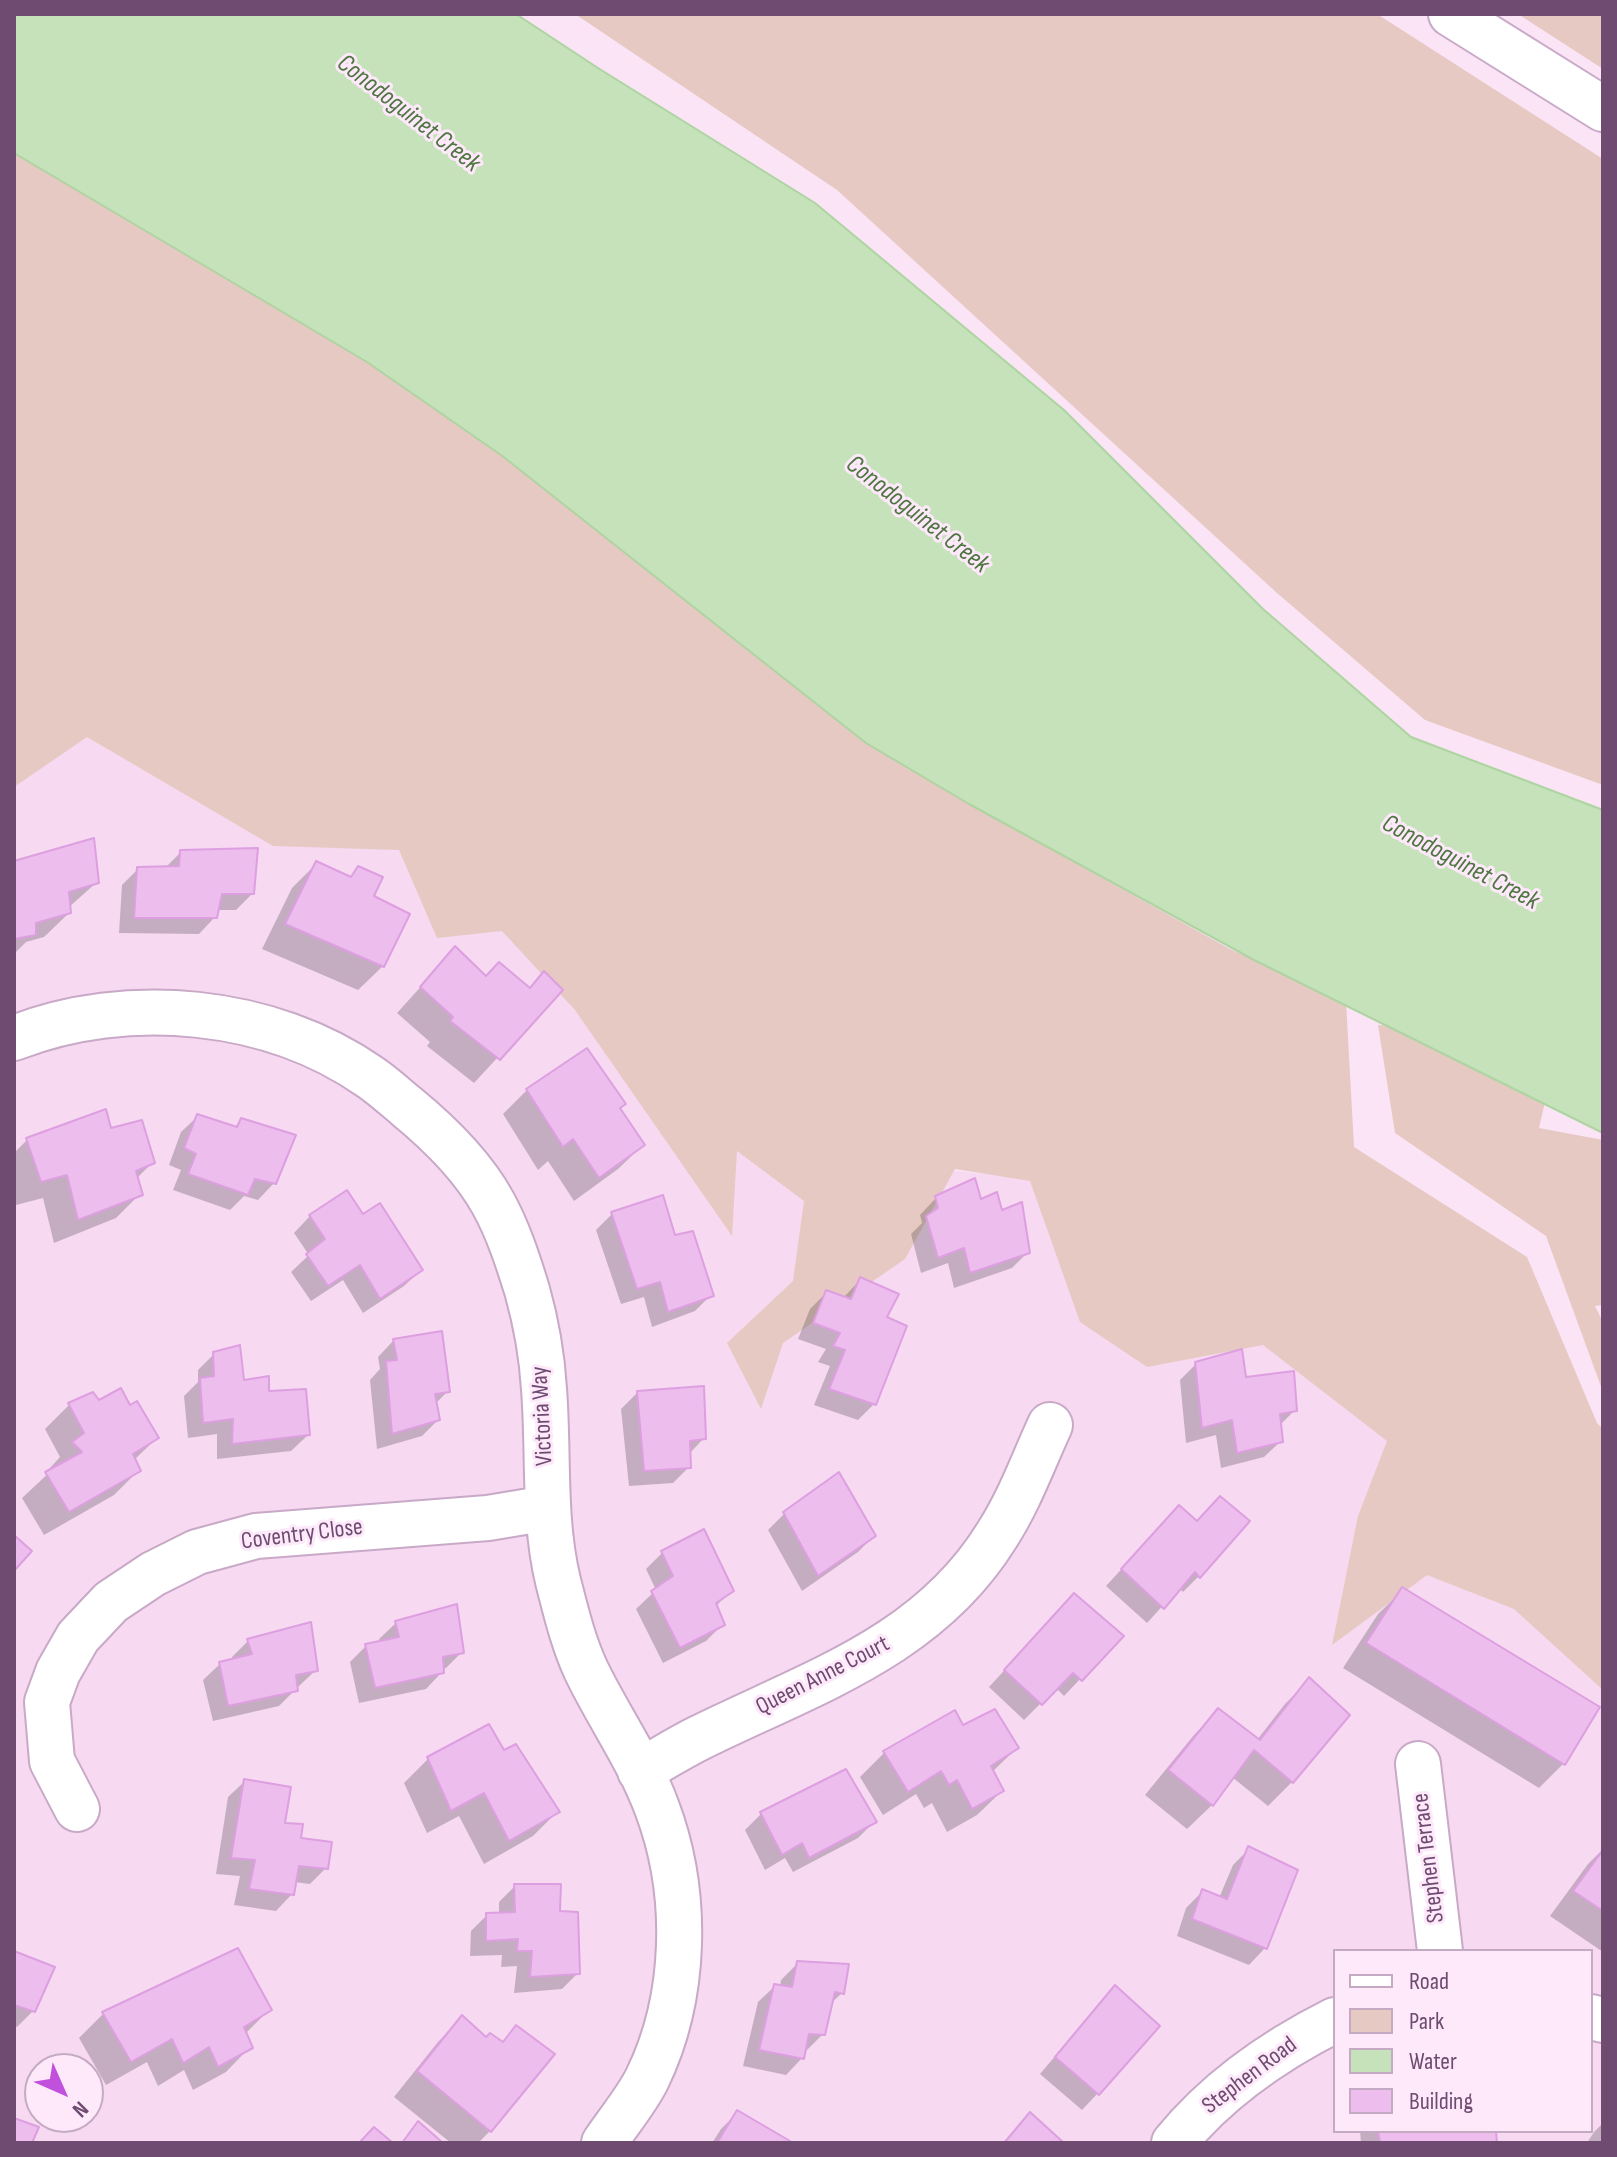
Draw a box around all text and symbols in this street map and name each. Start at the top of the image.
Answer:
water label: Conodoguinet Creek [330,48,486,180]
water label: Conodoguinet Creek [839,449,995,581]
water label: Conodoguinet Creek [1376,809,1544,917]
street label: Victoria Way [526,1366,560,1466]
street label: Coventry Close [240,1513,364,1557]
street label: Queen Anne Court [751,1630,895,1722]
street label: Stephen Terrace [1407,1791,1451,1925]
legend [1333,1949,1593,2133]
text: Road [1409,1967,1449,1996]
text: Park [1409,2007,1444,2036]
street label: Stephen Road [1197,2031,1303,2121]
text: Water [1409,2047,1457,2076]
north arrow [24,2053,104,2133]
text: Building [1409,2087,1473,2116]
text: N [66,2095,94,2123]

